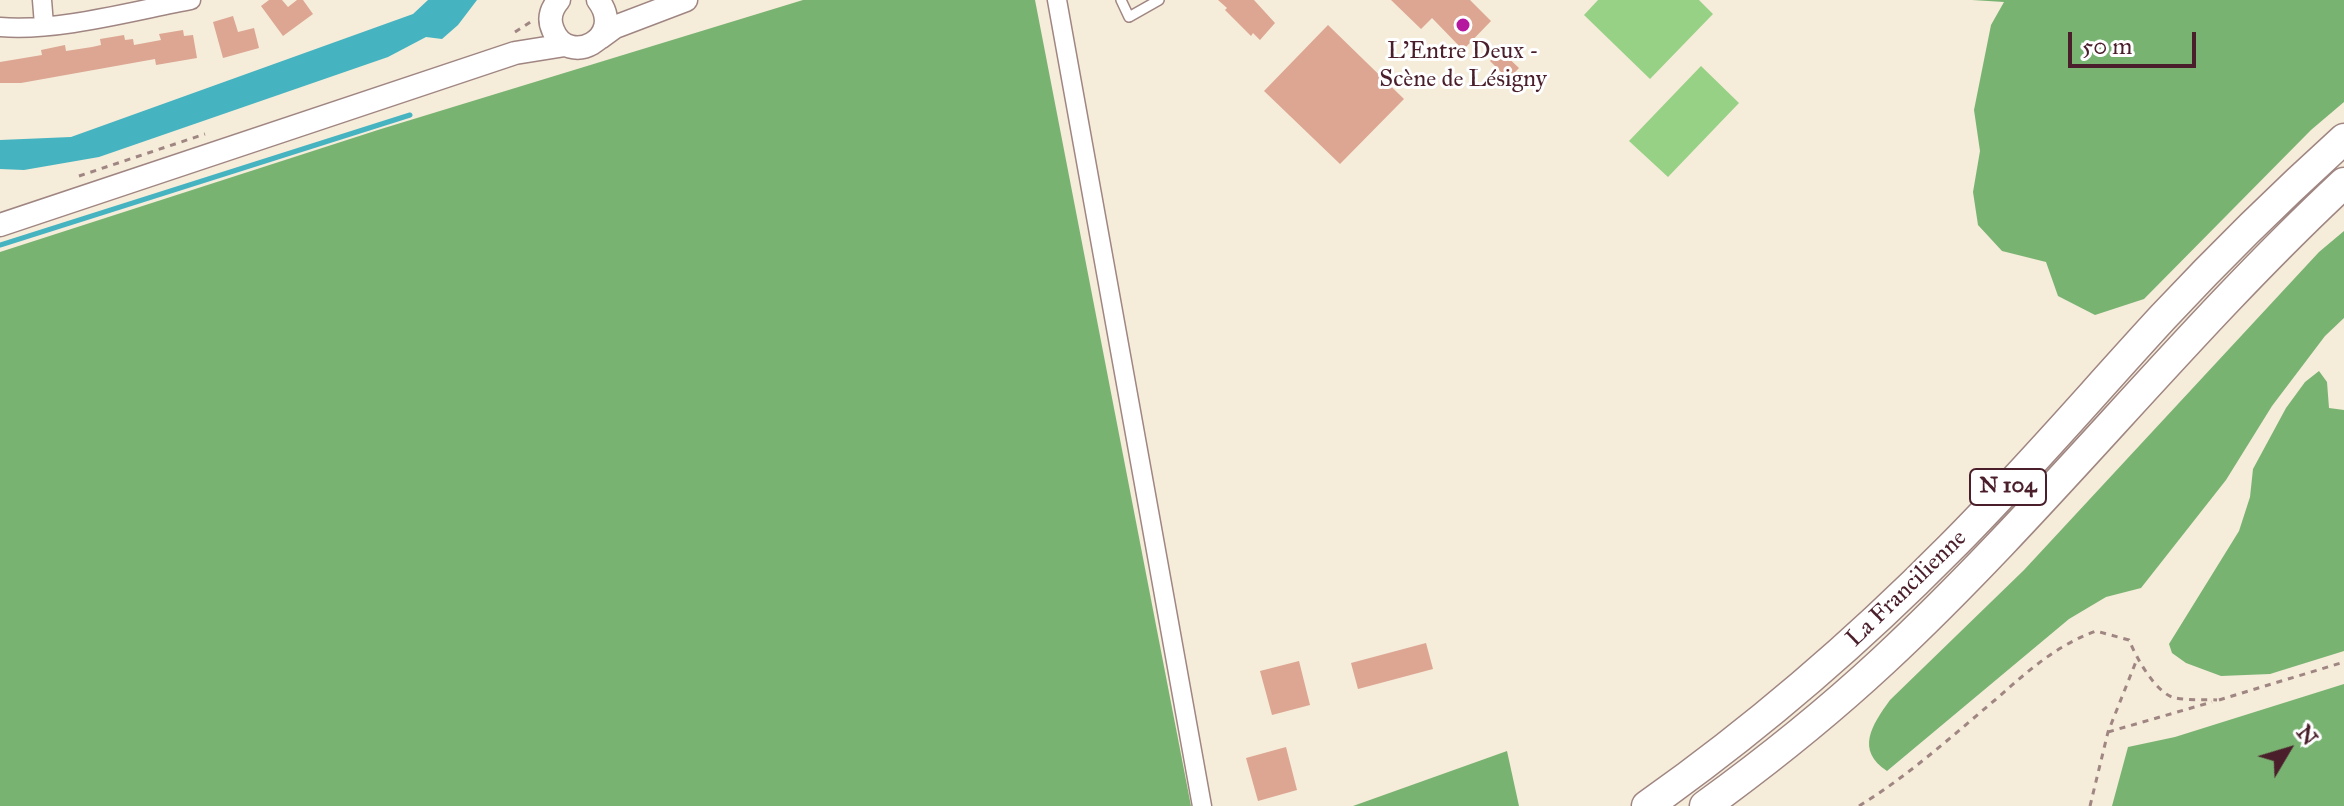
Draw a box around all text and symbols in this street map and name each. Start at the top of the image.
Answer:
marker: L'Entre Deux - Scène de Lésigny [1454,16,1472,34]
scale bar [2072,16,2200,66]
text: 50 m [2082,31,2132,61]
place label: L'Entre Deux - Scène de Lésigny [1379,38,1547,94]
road number: N 104 [1970,469,2046,505]
street label: La Francilienne [1841,524,1973,654]
north arrow [2248,710,2328,790]
text: N [2291,719,2324,751]

